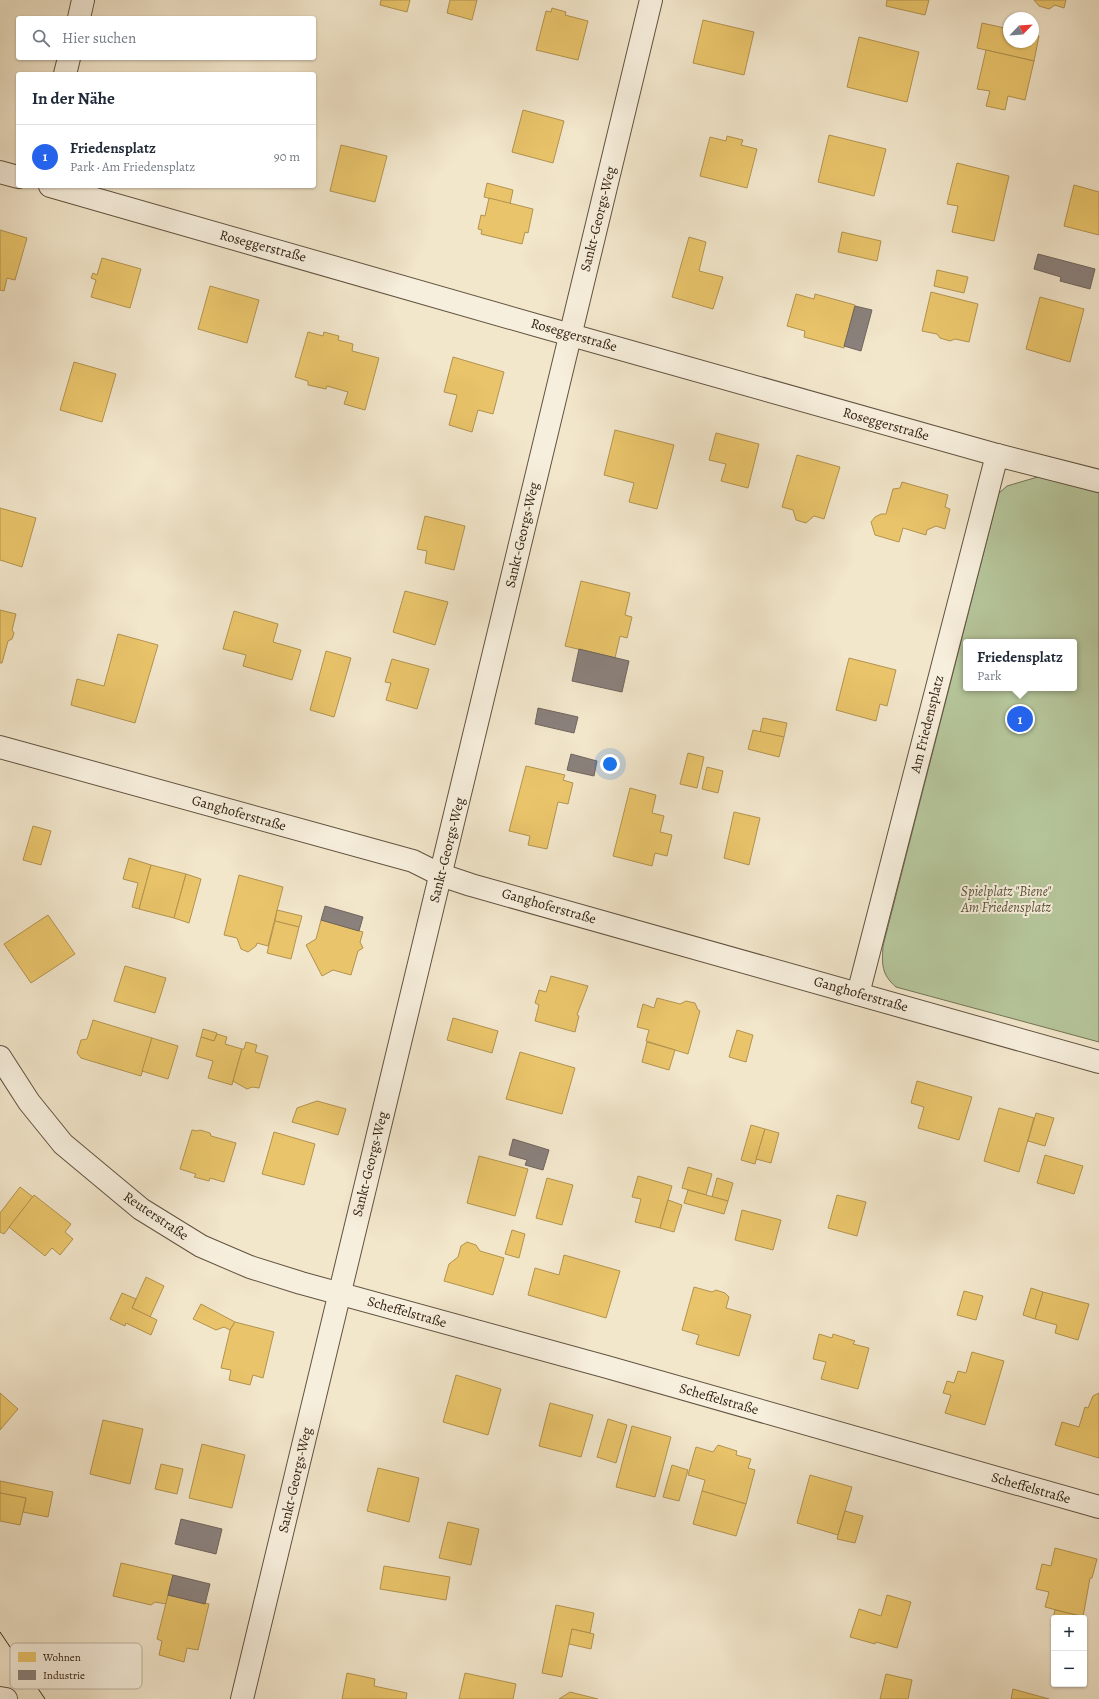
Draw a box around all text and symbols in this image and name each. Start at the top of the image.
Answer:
north arrow [1003,12,1039,48]
search box [16,16,316,60]
icon: search [30,27,52,49]
text: Hier suchen [62,28,136,48]
text: In der Nähe [32,87,115,110]
text: Friedensplatz [70,138,156,158]
text: 1 [43,148,47,165]
text: 90 m [274,148,300,165]
text: Park · Am Friedensplatz [70,158,195,175]
street label: Sankt-Georgs-Weg [576,164,620,274]
street label: Roseggerstraße [218,225,308,267]
street label: Roseggerstraße [529,314,619,356]
street label: Roseggerstraße [841,403,931,445]
street label: Sankt-Georgs-Weg [501,480,543,590]
popup [963,639,1077,691]
text: Friedensplatz [977,647,1063,667]
text: Park [977,667,1002,684]
street label: Am Friedensplatz [905,673,948,776]
pin: 1 [1007,704,1033,734]
your location [600,754,620,774]
street label: Ganghoferstraße [190,790,288,836]
street label: Sankt-Georgs-Weg [425,795,469,905]
park label: Spielplatz "Biene" Am Friedensplatz [960,882,1052,917]
street label: Ganghoferstraße [500,883,598,929]
street label: Ganghoferstraße [812,971,910,1017]
street label: Sankt-Georgs-Weg [348,1109,392,1219]
street label: Reuterstraße [120,1187,192,1245]
street label: Scheffelstraße [365,1292,449,1332]
street label: Scheffelstraße [677,1379,761,1419]
street label: Sankt-Georgs-Weg [274,1425,316,1535]
street label: Scheffelstraße [989,1468,1073,1508]
map controls [1051,1615,1087,1687]
button: + [1051,1615,1087,1651]
legend [10,1643,142,1689]
text: Wohnen [42,1650,81,1665]
button: − [1051,1651,1087,1687]
text: Industrie [43,1668,85,1683]

